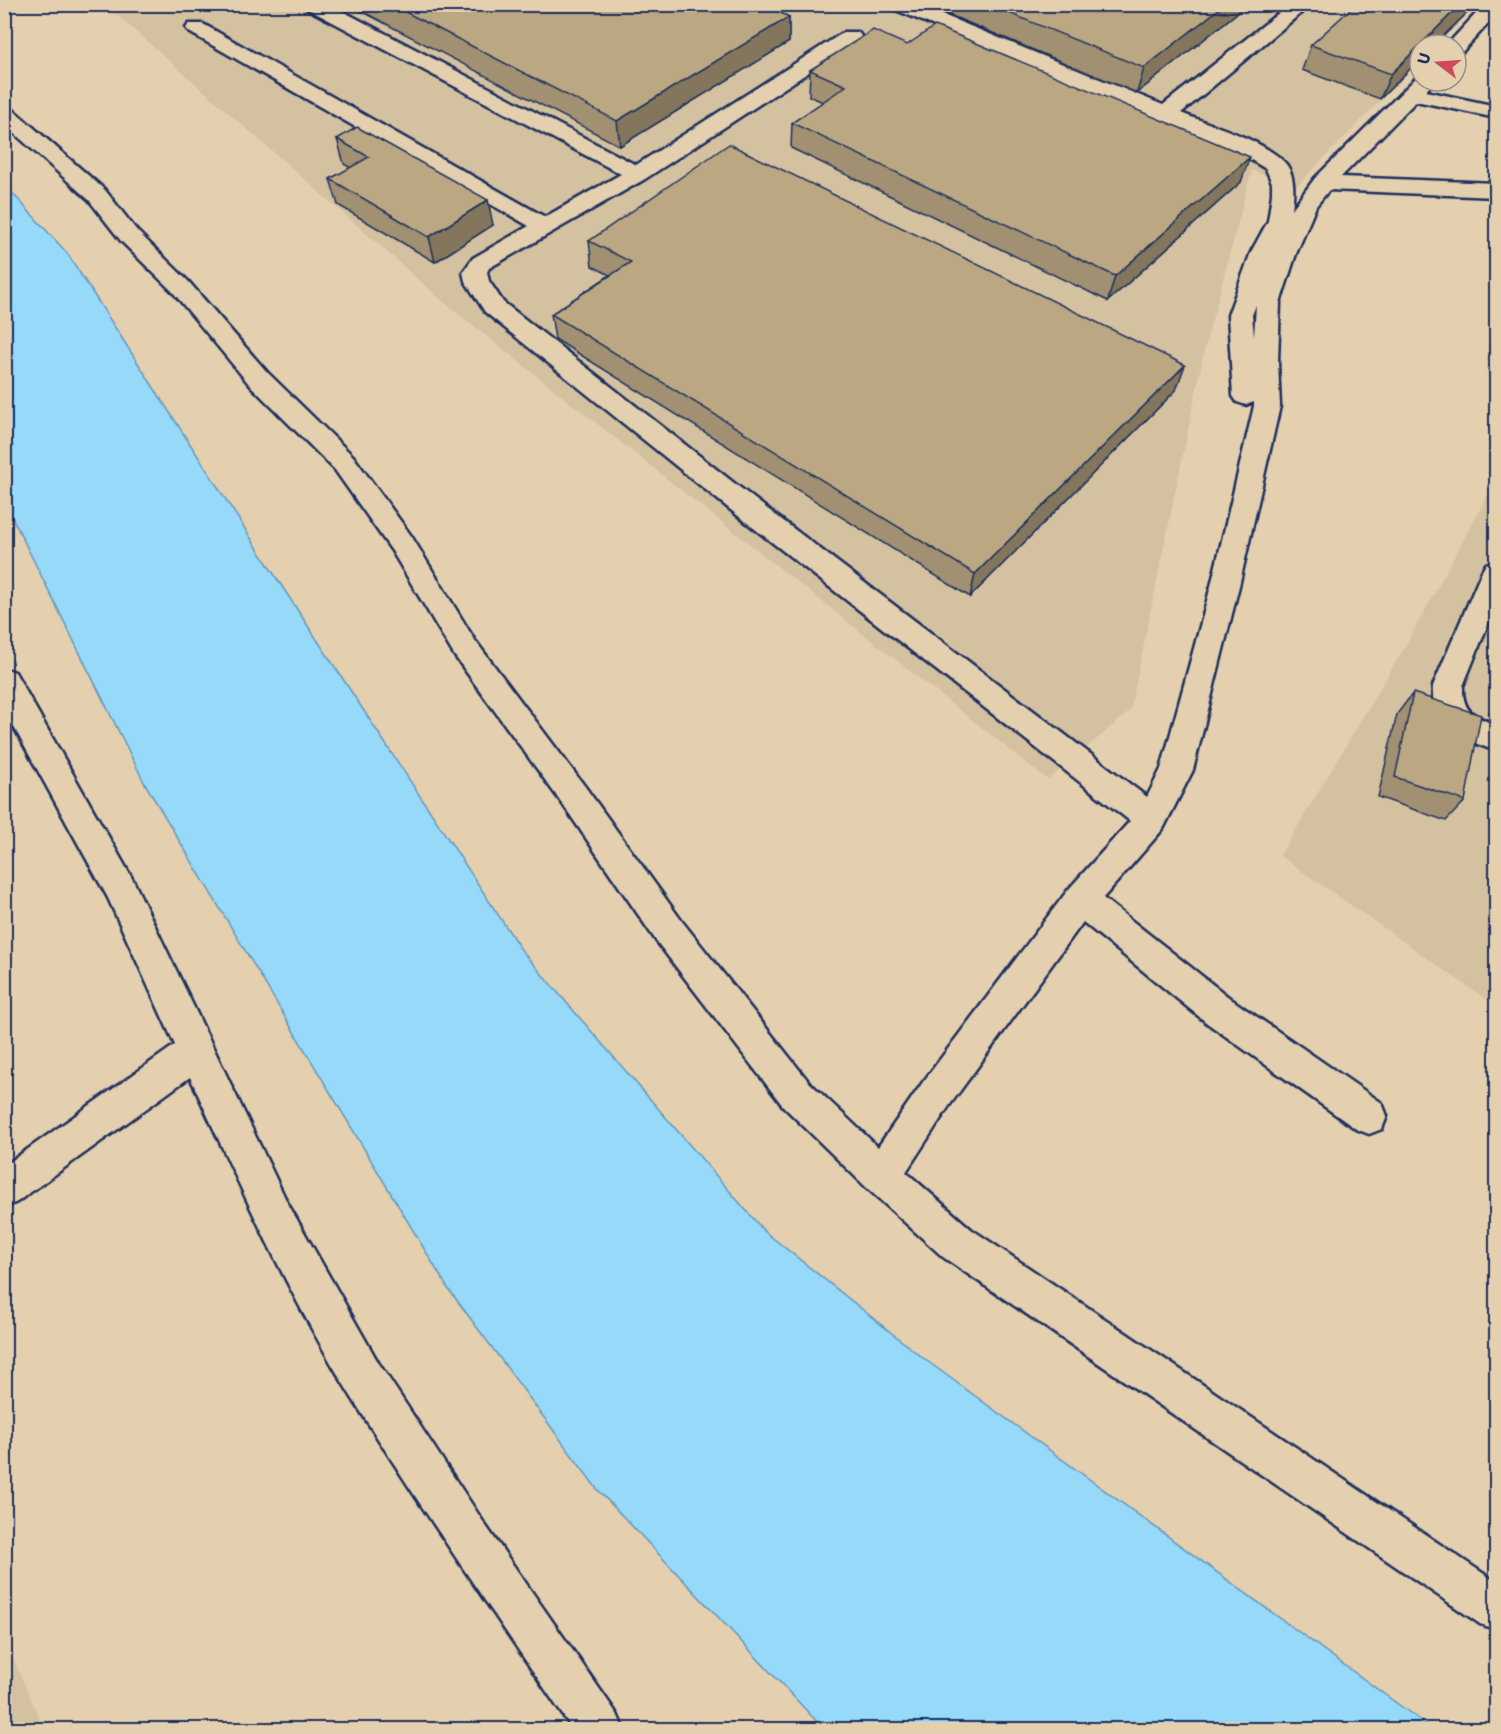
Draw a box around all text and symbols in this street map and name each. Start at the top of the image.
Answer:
north arrow [1408,33,1468,93]
text: U [1412,50,1436,67]

